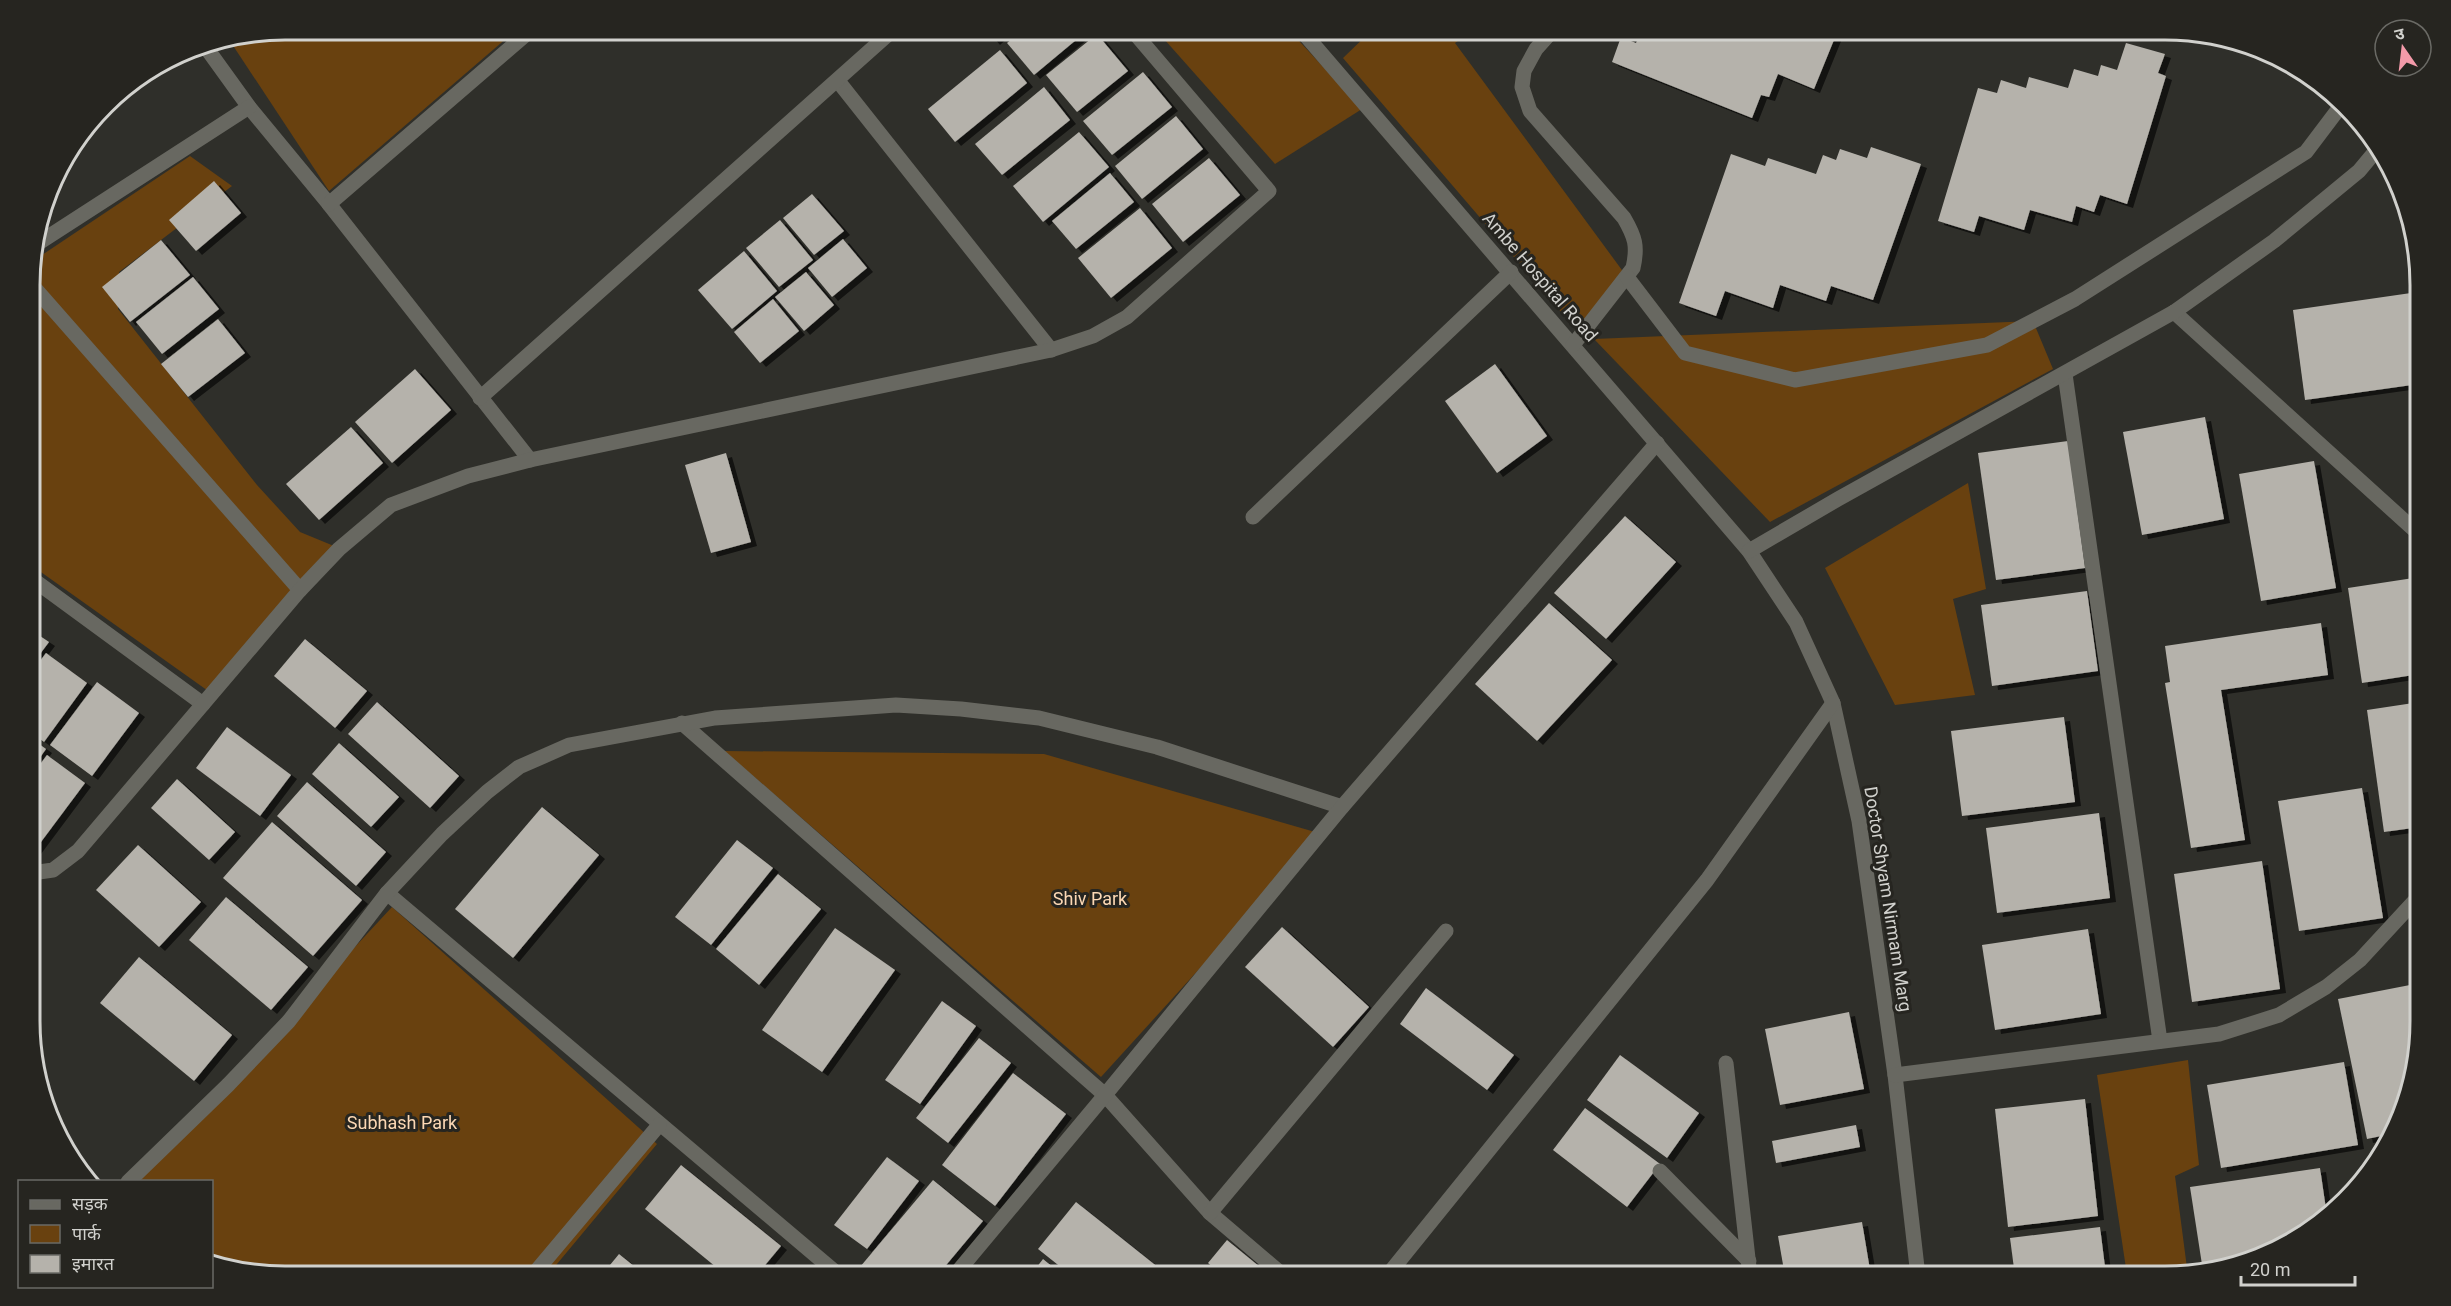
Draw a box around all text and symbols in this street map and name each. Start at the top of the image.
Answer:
north arrow [2373,18,2433,78]
text: उ [2393,23,2407,44]
street label: Ambe Hospital Road [1479,208,1602,346]
street label: Doctor Shyam Nirmam Marg [1860,785,1917,1013]
park label: Shiv Park [1053,888,1128,909]
park label: Subhash Park [347,1112,458,1133]
legend [18,1180,213,1288]
text: सड़क [72,1193,109,1214]
text: पार्क [72,1223,102,1244]
scale bar [2241,1249,2355,1287]
text: इमारत [72,1253,115,1274]
text: 20 m [2250,1259,2290,1280]

